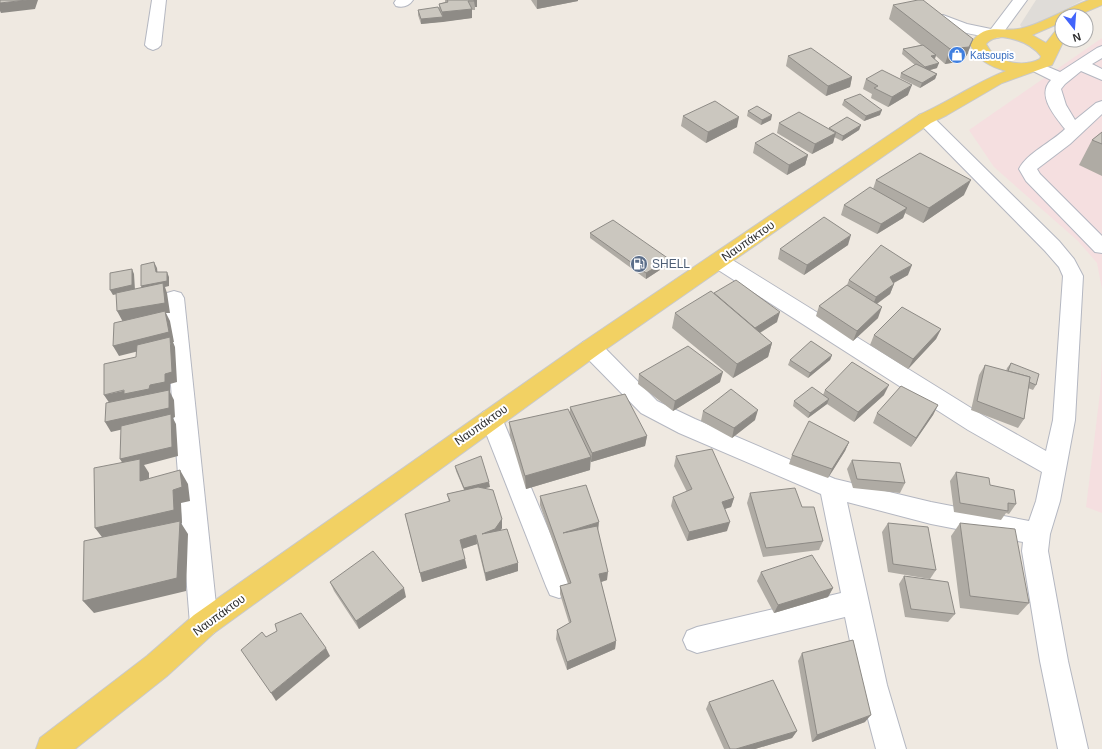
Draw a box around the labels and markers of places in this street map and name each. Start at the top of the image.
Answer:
shop icon: Katsoupis [947,45,967,65]
place label: Katsoupis [970,50,1014,61]
fuel station icon: SHELL [629,254,649,274]
place label: SHELL [652,257,690,271]

